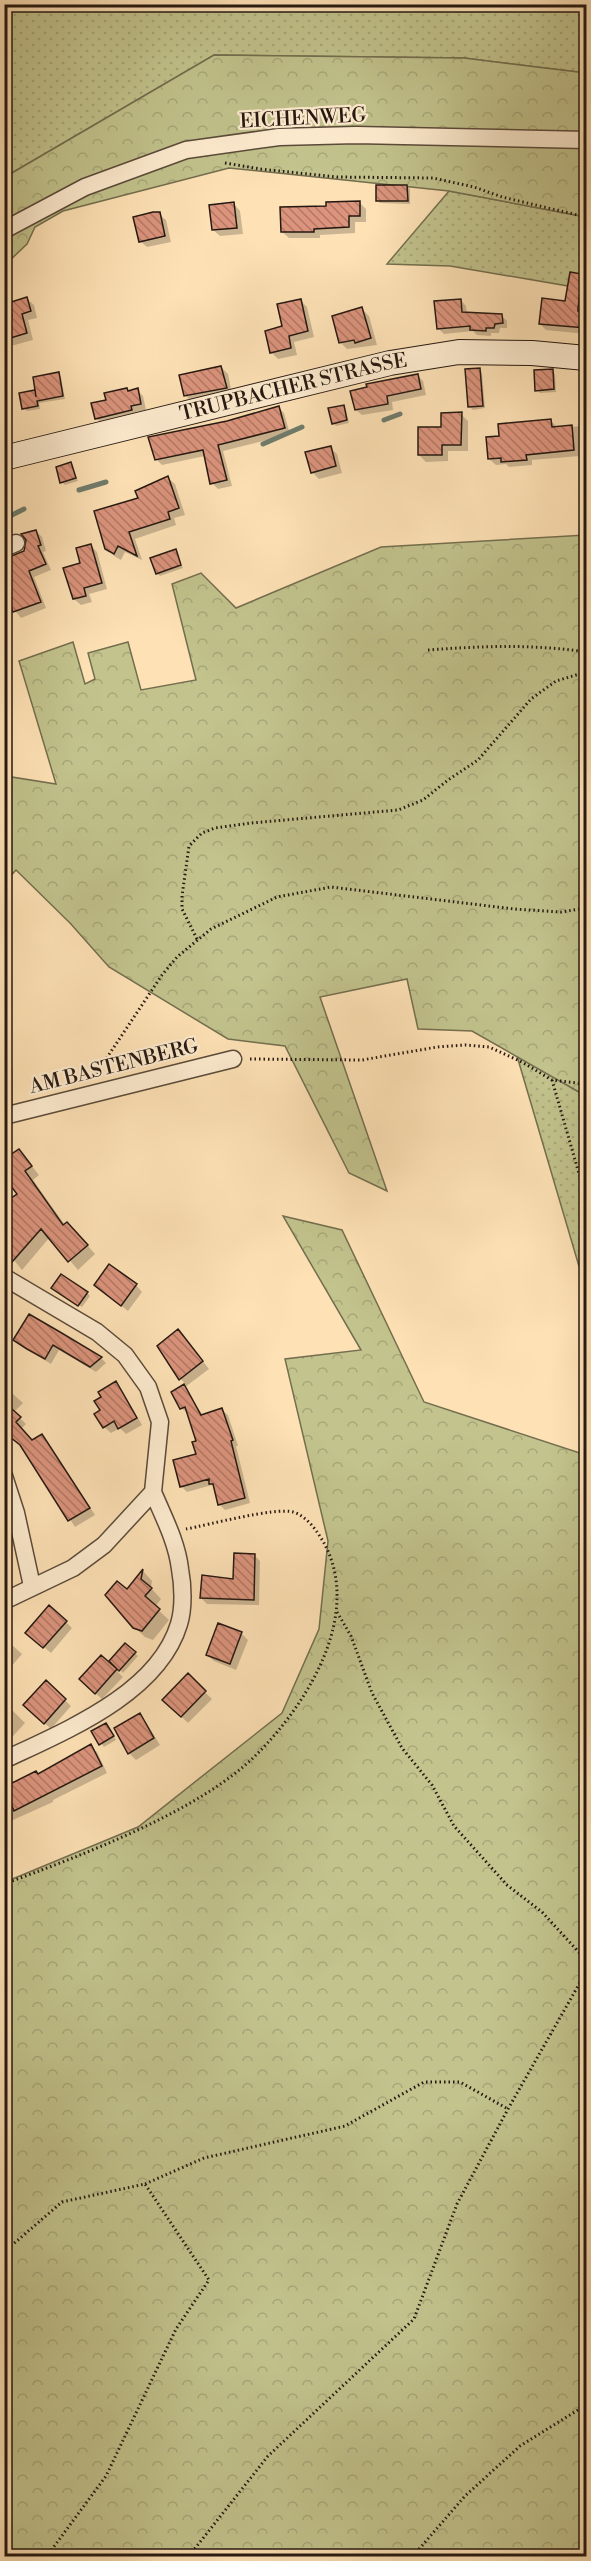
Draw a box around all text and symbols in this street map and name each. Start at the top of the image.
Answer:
street label: EICHENWEG [239,103,367,135]
street label: TRUPBACHER STRASSE [177,348,409,427]
street label: AM BASTENBERG [26,1034,201,1100]

